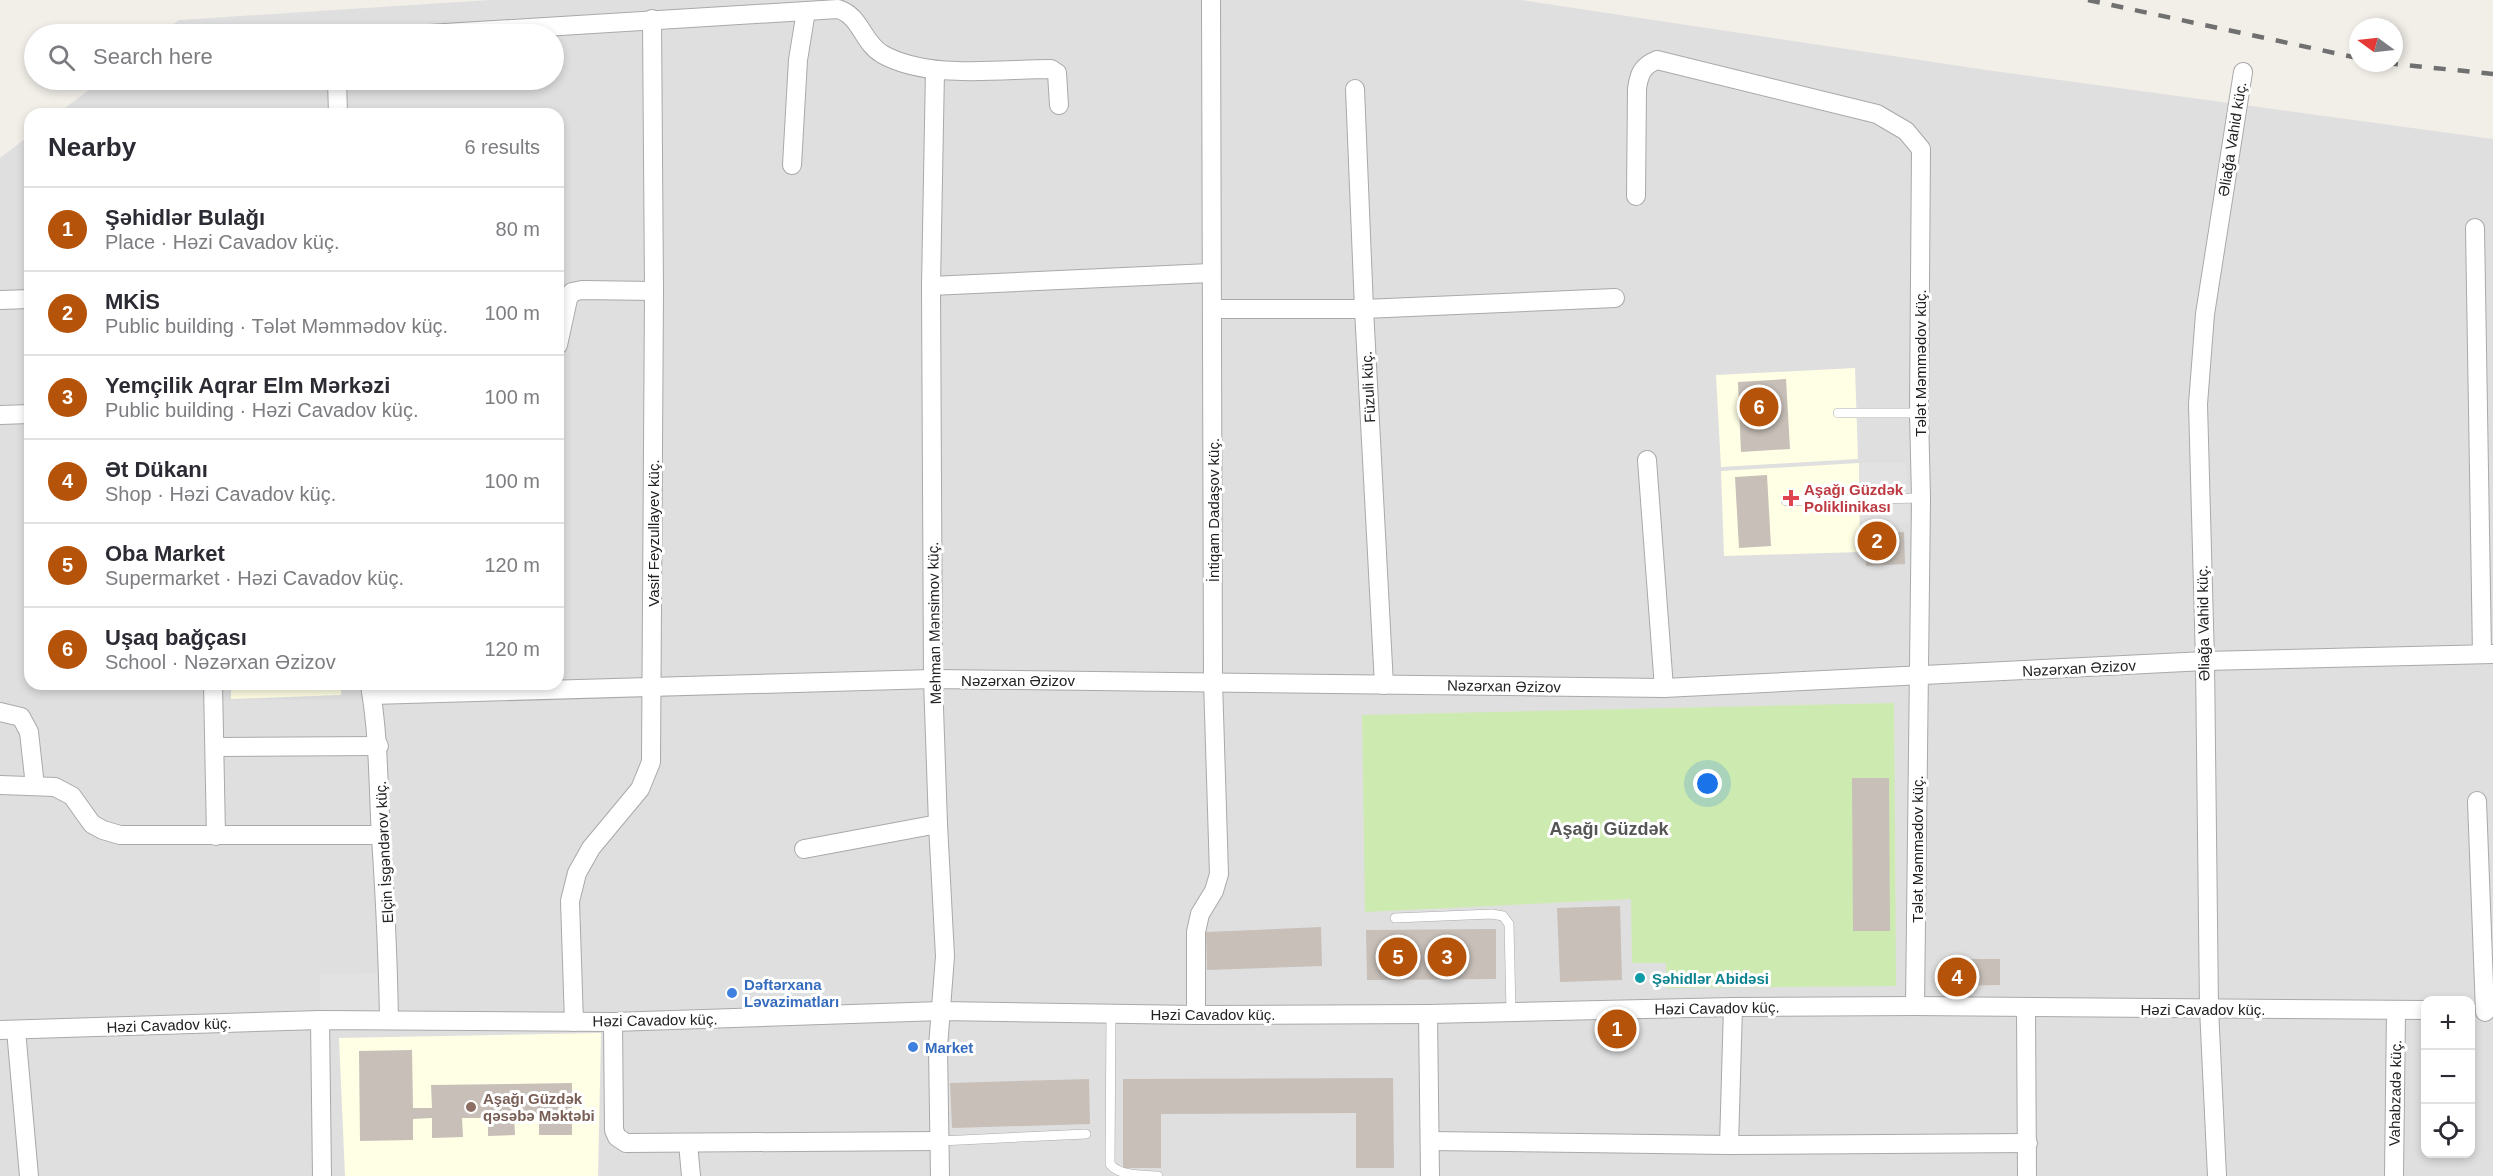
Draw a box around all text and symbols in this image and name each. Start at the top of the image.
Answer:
north arrow [2349,18,2403,72]
search box [24,24,564,90]
icon: search [45,41,78,74]
text: Search here [93,44,213,69]
street label: Əliağa Vahid küç. [2215,80,2249,198]
text: Nearby [48,132,136,162]
text: 6 results [464,136,540,158]
text: Şəhidlər Bulağı [105,205,265,230]
text: 1 [62,218,73,240]
text: 80 m [496,218,540,240]
text: Place · Həzi Cavadov küç. [105,231,340,253]
text: MKİS [105,289,160,314]
street label: Tələt Məmmədov küç. [1912,289,1929,437]
text: 2 [62,302,73,324]
text: 100 m [484,302,540,324]
text: Public building · Tələt Məmmədov küç. [105,315,448,337]
street label: Füzuli küç. [1358,351,1378,423]
text: Yemçilik Aqrar Elm Mərkəzi [105,373,390,398]
pin: 6 [1740,384,1778,430]
text: 3 [62,386,73,408]
text: 100 m [484,386,540,408]
text: Public building · Həzi Cavadov küç. [105,399,419,421]
street label: İntiqam Dadaşov küç. [1205,438,1222,582]
text: Ət Dükanı [105,457,208,482]
street label: Vasif Feyzullayev küç. [645,459,662,607]
text: 4 [62,470,73,492]
text: 100 m [484,470,540,492]
place label: Aşağı Güzdək Poliklinikası [1804,481,1904,515]
text: Shop · Həzi Cavadov küç. [105,483,336,505]
marker: Aşağı Güzdək Poliklinikası [1782,489,1800,507]
pin: 2 [1858,518,1896,564]
text: Oba Market [105,541,225,566]
street label: Mehman Mənsimov küç. [924,542,944,704]
text: 5 [62,554,73,576]
text: 120 m [484,554,540,576]
street label: Əliağa Vahid küç. [2193,565,2213,681]
text: Supermarket · Həzi Cavadov küç. [105,567,404,589]
text: Uşaq bağçası [105,625,247,650]
text: 6 [62,638,73,660]
text: 120 m [484,638,540,660]
text: School · Nəzərxan Əzizov [105,651,336,673]
street label: Nəzərxan Əzizov [2022,657,2137,679]
street label: Nəzərxan Əzizov [961,672,1075,689]
street label: Nəzərxan Əzizov [1447,677,1562,696]
your location [1693,769,1722,798]
street label: Tələt Məmmədov küç. [1909,775,1926,923]
street label: Elçin İsgəndərov küç. [372,780,396,924]
district label: Aşağı Güzdək [1549,819,1670,839]
pin: 5 [1378,934,1418,980]
pin: 3 [1428,934,1466,980]
pin: 4 [1938,954,1976,1000]
place label: Şəhidlər Abidəsi [1652,970,1769,987]
marker: Şəhidlər Abidəsi [1633,971,1647,985]
place label: Dəftərxana Ləvazimatları [744,976,839,1010]
marker: Dəftərxana Ləvazimatları [725,986,739,1000]
map controls [2421,996,2475,1158]
button: + [2421,996,2475,1050]
street label: Həzi Cavadov küç. [1654,998,1780,1018]
street label: Həzi Cavadov küç. [2140,1001,2266,1018]
street label: Həzi Cavadov küç. [1150,1006,1276,1023]
pin: 1 [1598,1006,1636,1052]
street label: Həzi Cavadov küç. [592,1010,718,1030]
street label: Həzi Cavadov küç. [106,1014,232,1036]
place label: Market [925,1039,973,1056]
marker: Market [906,1040,920,1054]
street label: Vahabzadə küç. [2386,1040,2404,1146]
button: − [2421,1050,2475,1104]
place label: Aşağı Güzdək qəsəbə Məktəbi [483,1090,595,1124]
marker: Aşağı Güzdək qəsəbə Məktəbi [464,1100,478,1114]
button: locate [2421,1104,2475,1158]

